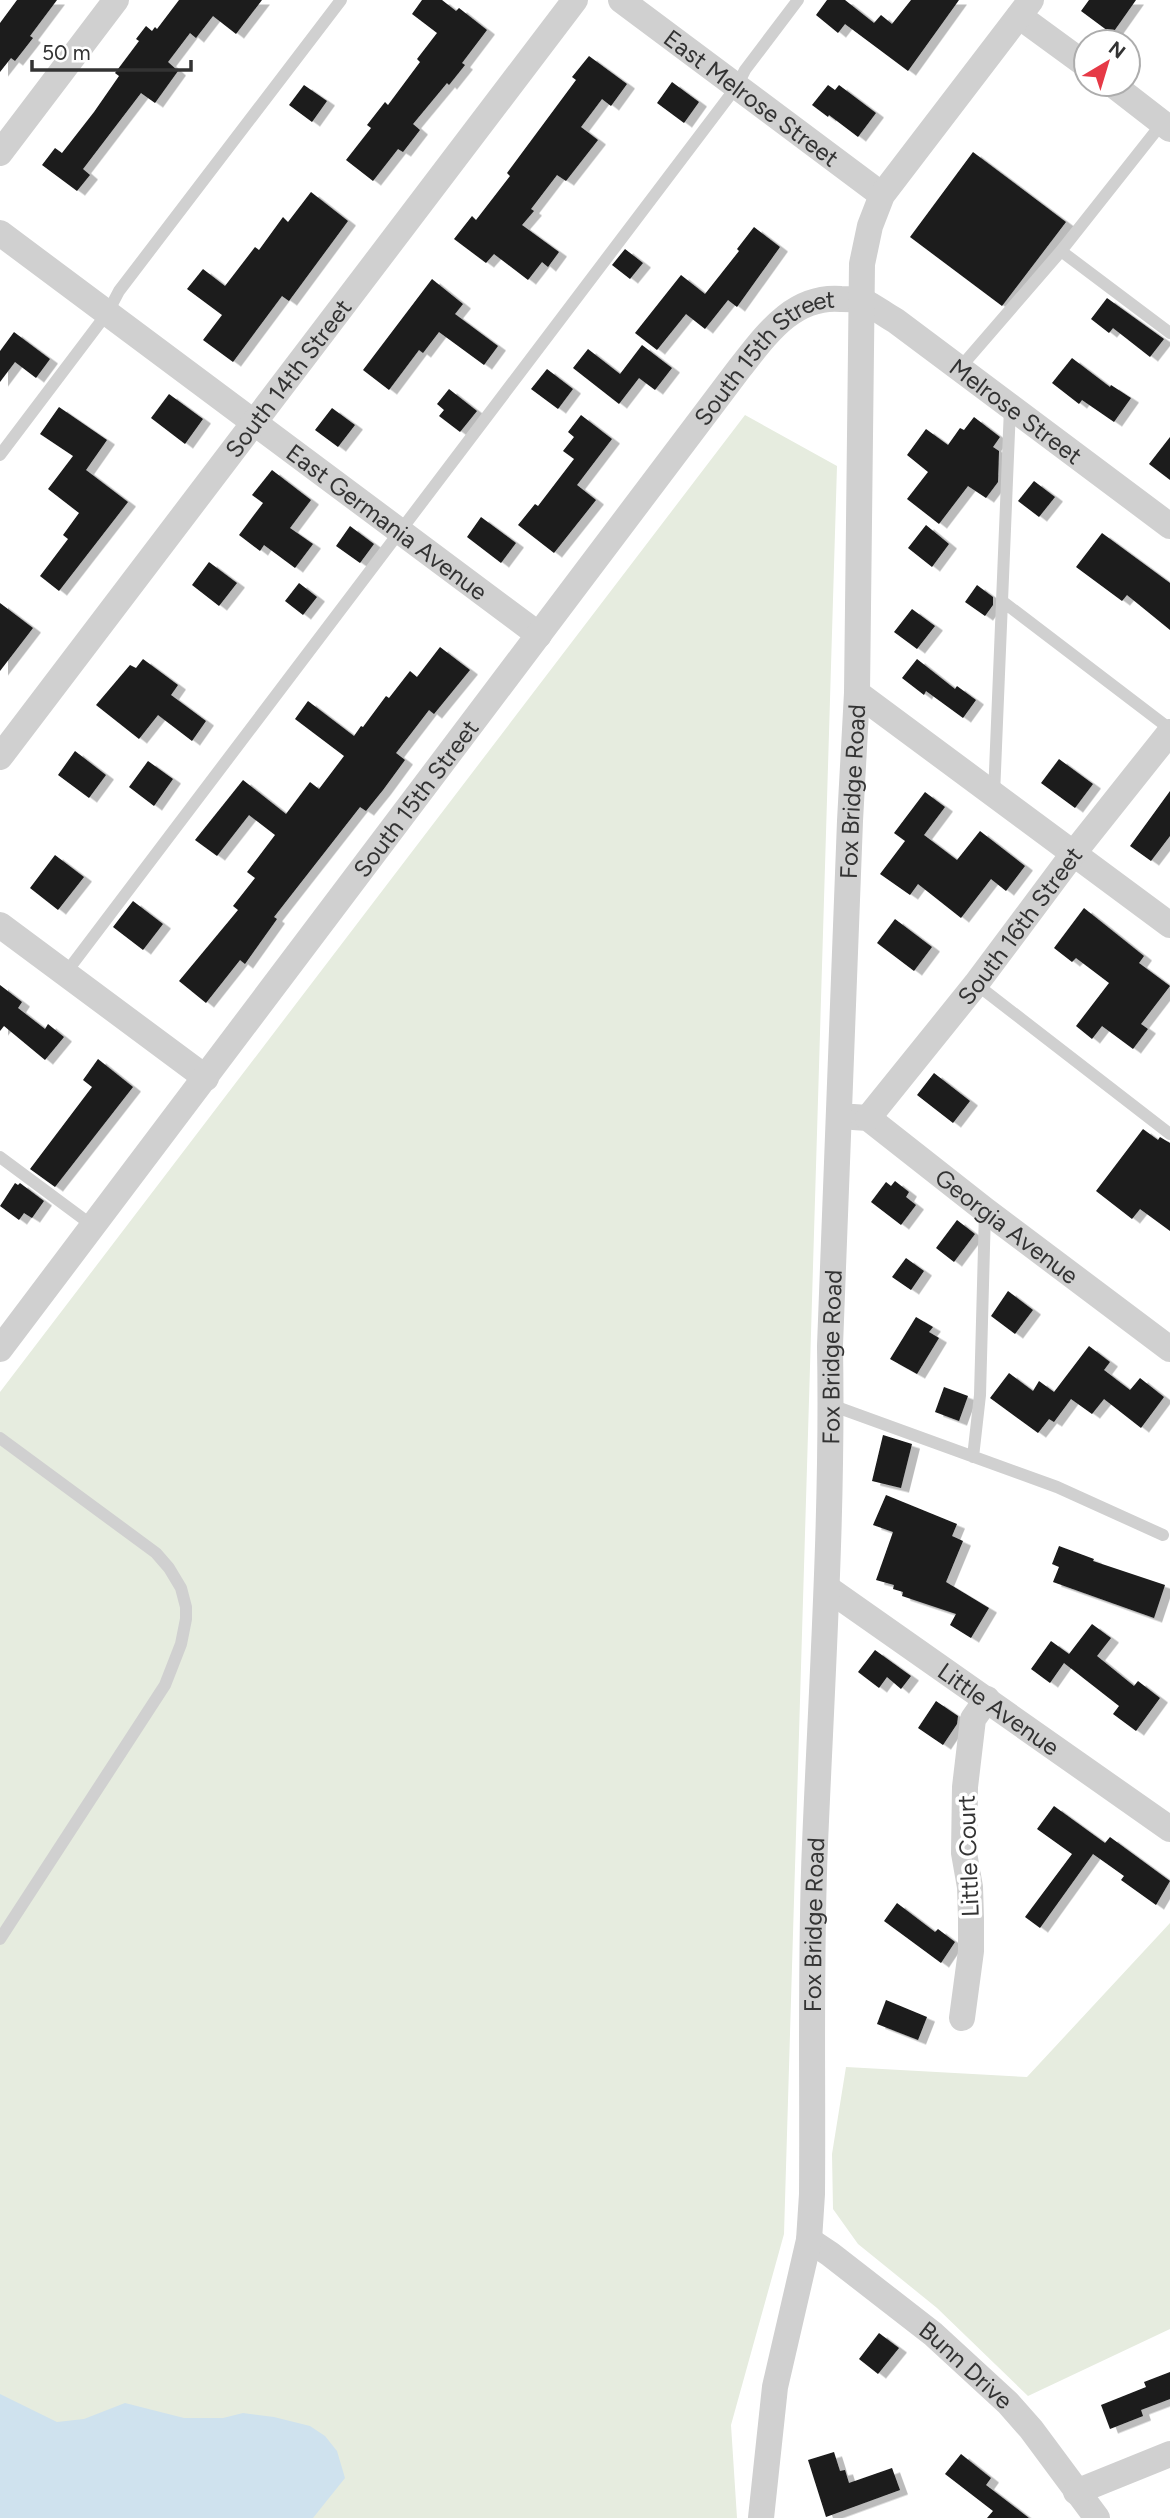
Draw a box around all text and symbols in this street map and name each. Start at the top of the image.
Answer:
street label: East Melrose Street [658,23,845,172]
scale bar [32,28,191,72]
north arrow [1072,28,1142,98]
text: N [1104,36,1130,64]
text: 50 m [42,40,91,65]
street label: South 15th Street [687,284,836,431]
street label: South 14th Street [219,293,357,463]
street label: Melrose Street [944,352,1088,470]
street label: East Germania Avenue [281,437,493,606]
street label: Fox Bridge Road [833,703,871,879]
street label: South 15th Street [347,714,484,883]
street label: South 16th Street [951,841,1088,1010]
street label: Georgia Avenue [930,1162,1084,1290]
street label: Fox Bridge Road [815,1269,847,1445]
street label: Little Avenue [932,1656,1065,1761]
street label: Little Court [951,1794,985,1918]
street label: Fox Bridge Road [797,1837,830,2012]
street label: Bunn Drive [914,2315,1019,2415]

